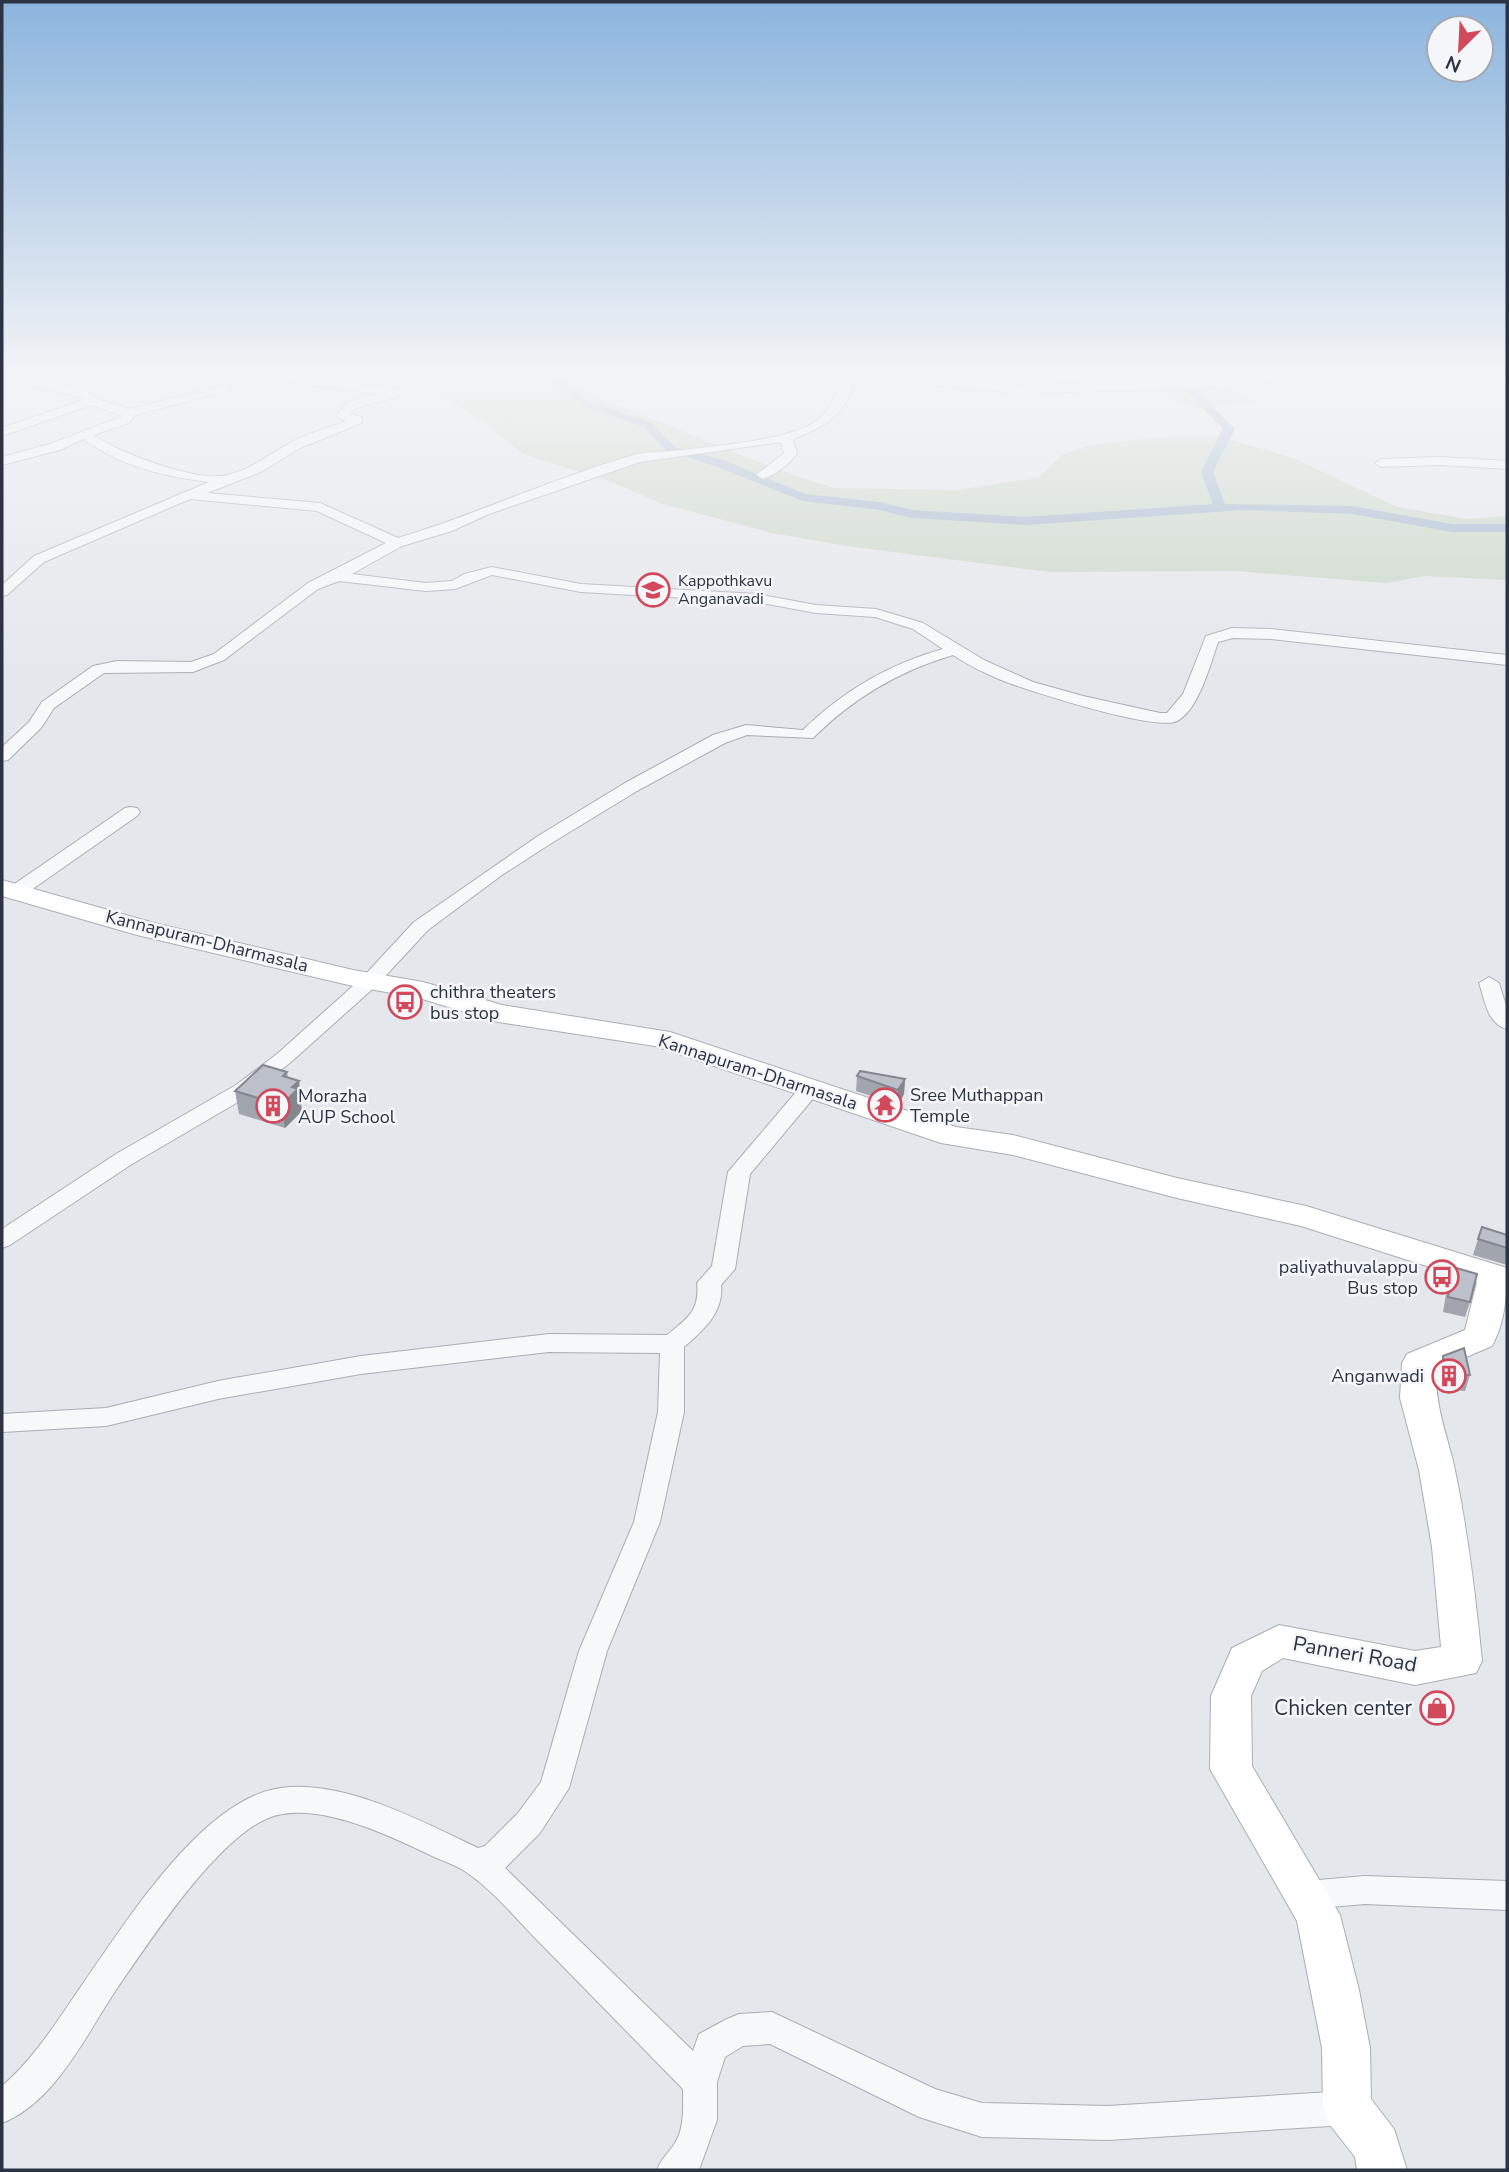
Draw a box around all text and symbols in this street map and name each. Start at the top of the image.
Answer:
north arrow [1425,14,1495,84]
text: N [1442,49,1465,78]
place label: Kappothkavu Anganavadi [678,570,772,610]
school or university icon: Kappothkavu Anganavadi [634,571,672,609]
street label: Kannapuram-Dharmasala [103,904,311,978]
place label: chithra theaters bus stop [430,980,556,1025]
bus stop icon: chithra theaters bus stop [386,983,424,1021]
street label: Kannapuram-Dharmasala [655,1028,861,1116]
place label: Sree Muthappan Temple [910,1083,1043,1128]
place label: Morazha AUP School [298,1084,396,1129]
temple icon: Sree Muthappan Temple [866,1086,904,1124]
building icon: Morazha AUP School [254,1087,292,1125]
place label: paliyathuvalappu Bus stop [1279,1255,1418,1300]
bus stop icon: paliyathuvalappu Bus stop [1423,1258,1461,1296]
building icon: Anganwadi [1430,1357,1468,1395]
place label: Anganwadi [1331,1364,1424,1388]
street label: Panneri Road [1291,1629,1419,1679]
shop icon: Chicken center [1418,1689,1456,1727]
place label: Chicken center [1274,1694,1412,1722]

